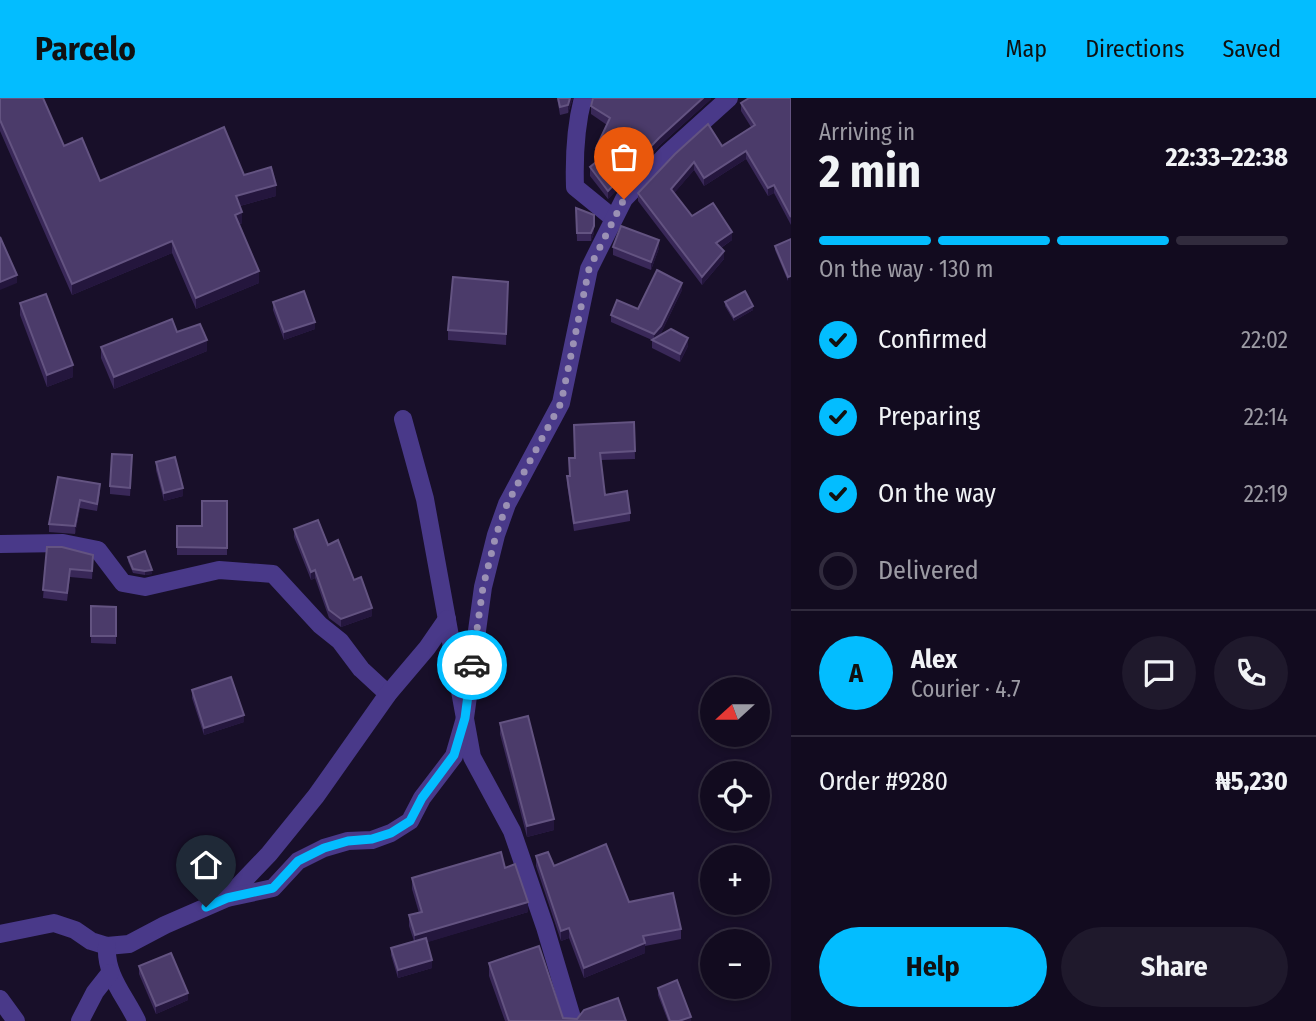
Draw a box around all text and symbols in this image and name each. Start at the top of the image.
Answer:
text: Parcelo [35,29,136,69]
text: Map [1006,35,1047,63]
text: Directions [1085,35,1184,63]
text: Saved [1222,35,1281,63]
text: Arriving in [819,118,915,146]
pin [594,127,654,199]
icon: bag [605,138,643,176]
text: 22:33–22:38 [1165,142,1288,173]
text: 2 min [819,144,921,199]
text: On the way · 130 m [819,255,993,283]
icon: check [819,321,857,359]
text: Confirmed [878,324,988,355]
text: 22:02 [1241,326,1288,354]
icon: check [819,398,857,436]
text: Preparing [878,401,980,432]
text: 22:14 [1244,403,1288,431]
icon: check [819,475,857,513]
text: On the way [878,478,996,509]
text: 22:19 [1244,480,1288,508]
text: Delivered [878,555,979,586]
courier [437,630,507,700]
button: chat [1122,636,1196,710]
button: phone [1214,636,1288,710]
text: Alex [911,644,957,675]
icon: car [453,646,491,684]
text: A [849,658,863,689]
text: Courier · 4.7 [911,675,1021,703]
north arrow [700,677,770,747]
map controls [700,677,770,999]
button: locate [700,761,770,831]
text: Order #9280 [819,766,948,797]
text: ₦5,230 [1215,766,1288,797]
pin [176,835,236,907]
button: + [700,845,770,915]
icon: home [187,846,225,884]
button: Help [819,927,1047,1007]
button: Share [1061,927,1288,1007]
button: − [700,929,770,999]

